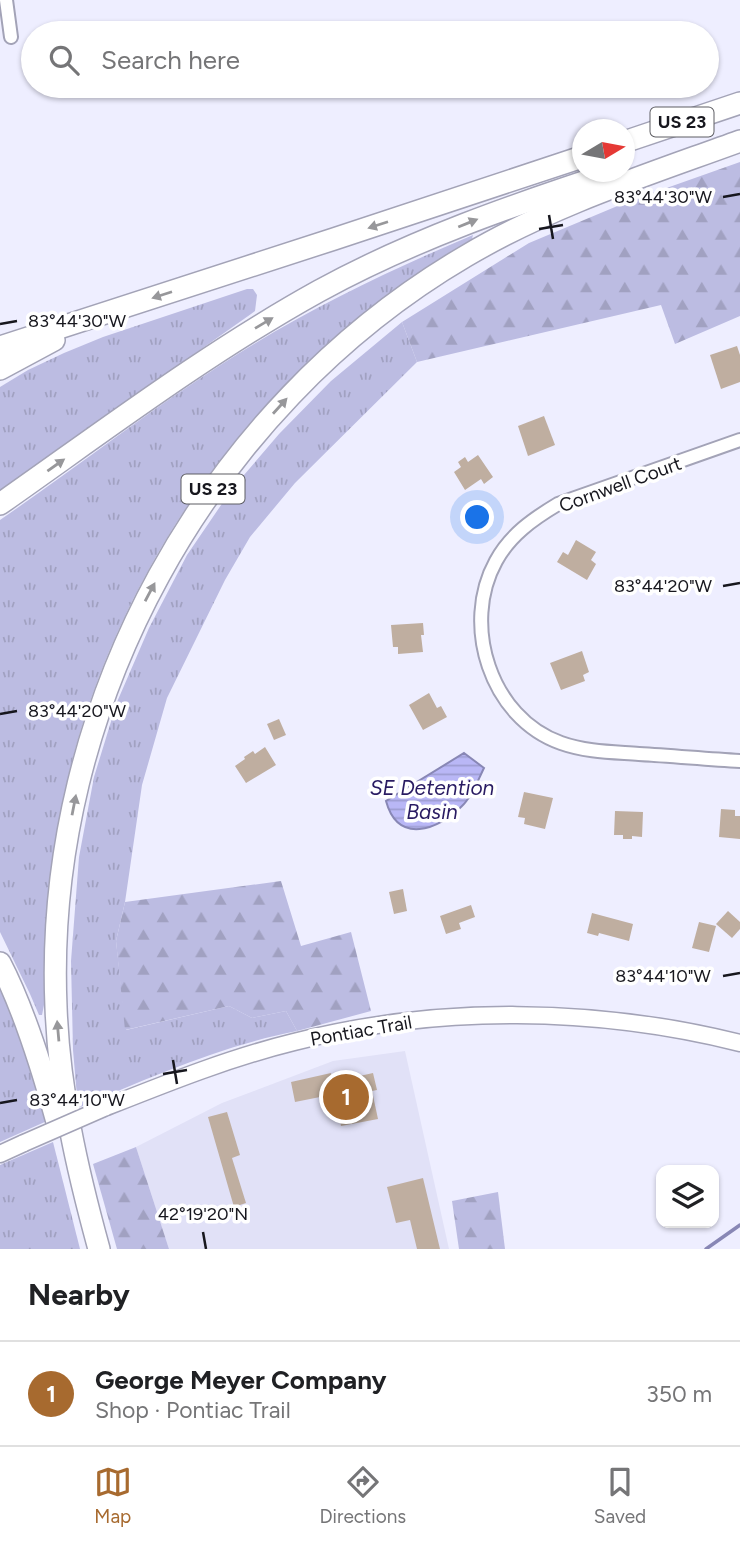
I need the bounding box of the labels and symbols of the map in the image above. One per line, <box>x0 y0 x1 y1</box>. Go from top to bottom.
road number: US 23 <box>650 107 714 136</box>
north arrow <box>572 119 635 182</box>
text: 83°44'30"W <box>614 186 713 208</box>
one-way arrow <box>458 217 479 228</box>
one-way arrow <box>368 220 389 231</box>
one-way arrow <box>151 291 172 301</box>
text: 83°44'30"W <box>28 310 127 332</box>
one-way arrow <box>255 317 274 330</box>
one-way arrow <box>272 398 288 415</box>
street label: Cornwell Court <box>556 452 685 517</box>
one-way arrow <box>47 458 65 472</box>
road number: US 23 <box>182 475 244 504</box>
your location <box>460 500 494 534</box>
text: 83°44'20"W <box>614 575 713 597</box>
one-way arrow <box>143 581 155 601</box>
text: 83°44'20"W <box>28 700 127 722</box>
water label: SE Detention Basin <box>370 775 495 824</box>
one-way arrow <box>68 794 79 816</box>
text: 83°44'10"W <box>615 965 711 987</box>
street label: Pontiac Trail <box>308 1010 414 1051</box>
one-way arrow <box>52 1020 63 1042</box>
pin: 1 <box>323 1071 369 1123</box>
text: 83°44'10"W <box>29 1089 125 1111</box>
text: 42°19'20"N <box>158 1203 248 1225</box>

